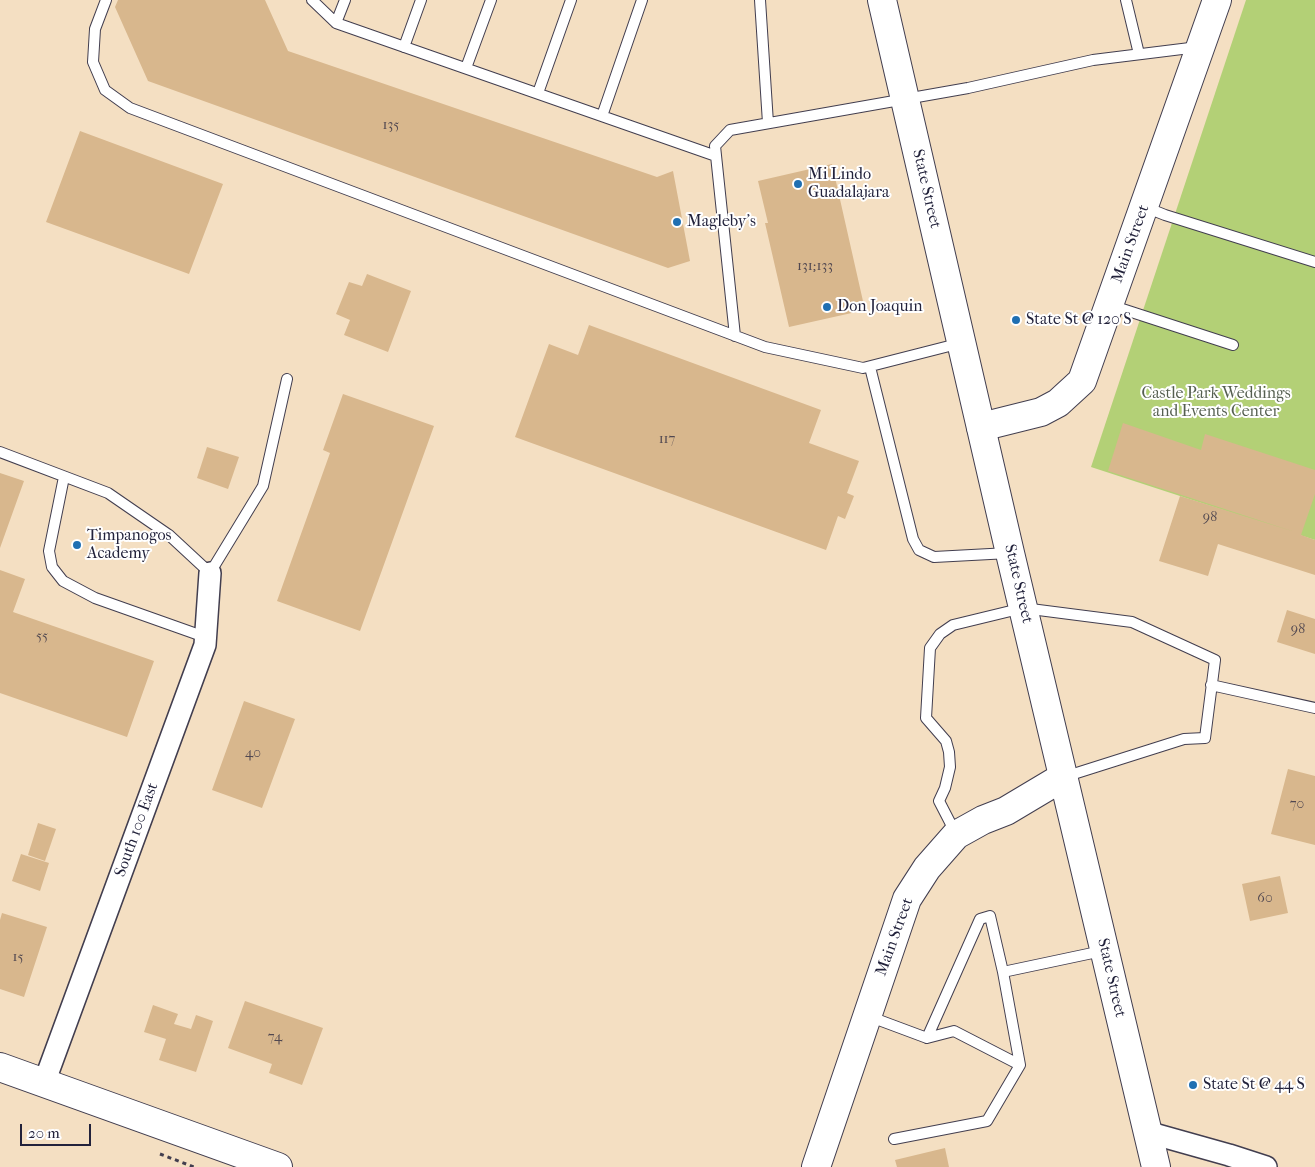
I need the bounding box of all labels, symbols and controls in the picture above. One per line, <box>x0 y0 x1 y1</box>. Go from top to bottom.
house number: 135 <box>383 118 399 134</box>
street label: State Street <box>908 148 944 230</box>
place label: Mi Lindo Guadalajara <box>808 165 889 203</box>
marker: Mi Lindo Guadalajara <box>792 178 804 190</box>
street label: Main Street <box>1108 202 1154 286</box>
place label: Magleby's <box>687 212 756 232</box>
marker: Magleby's <box>671 216 683 228</box>
house number: 131;133 <box>797 259 833 275</box>
place label: Don Joaquin <box>837 297 923 317</box>
marker: Don Joaquin <box>821 301 833 313</box>
place label: State St @ 120 S <box>1026 310 1132 330</box>
marker: State St @ 120 S <box>1010 314 1022 326</box>
park label: Castle Park Weddings and Events Center <box>1141 384 1291 422</box>
house number: 117 <box>659 432 675 448</box>
house number: 98 <box>1203 510 1217 526</box>
place label: Timpanogos Academy <box>87 526 171 564</box>
marker: Timpanogos Academy <box>71 539 83 551</box>
street label: State Street <box>1000 543 1036 625</box>
house number: 98 <box>1291 622 1305 638</box>
house number: 55 <box>36 629 48 645</box>
house number: 40 <box>245 746 261 762</box>
street label: South 100 East <box>111 780 163 880</box>
house number: 70 <box>1290 797 1304 813</box>
house number: 60 <box>1257 891 1273 907</box>
street label: Main Street <box>872 895 918 979</box>
street label: State Street <box>1093 937 1129 1019</box>
house number: 15 <box>13 950 23 966</box>
house number: 74 <box>268 1030 282 1046</box>
place label: State St @ 44 S <box>1203 1075 1305 1095</box>
marker: State St @ 44 S <box>1187 1079 1199 1091</box>
scale bar <box>22 1114 94 1146</box>
text: 20 m <box>28 1124 60 1142</box>

